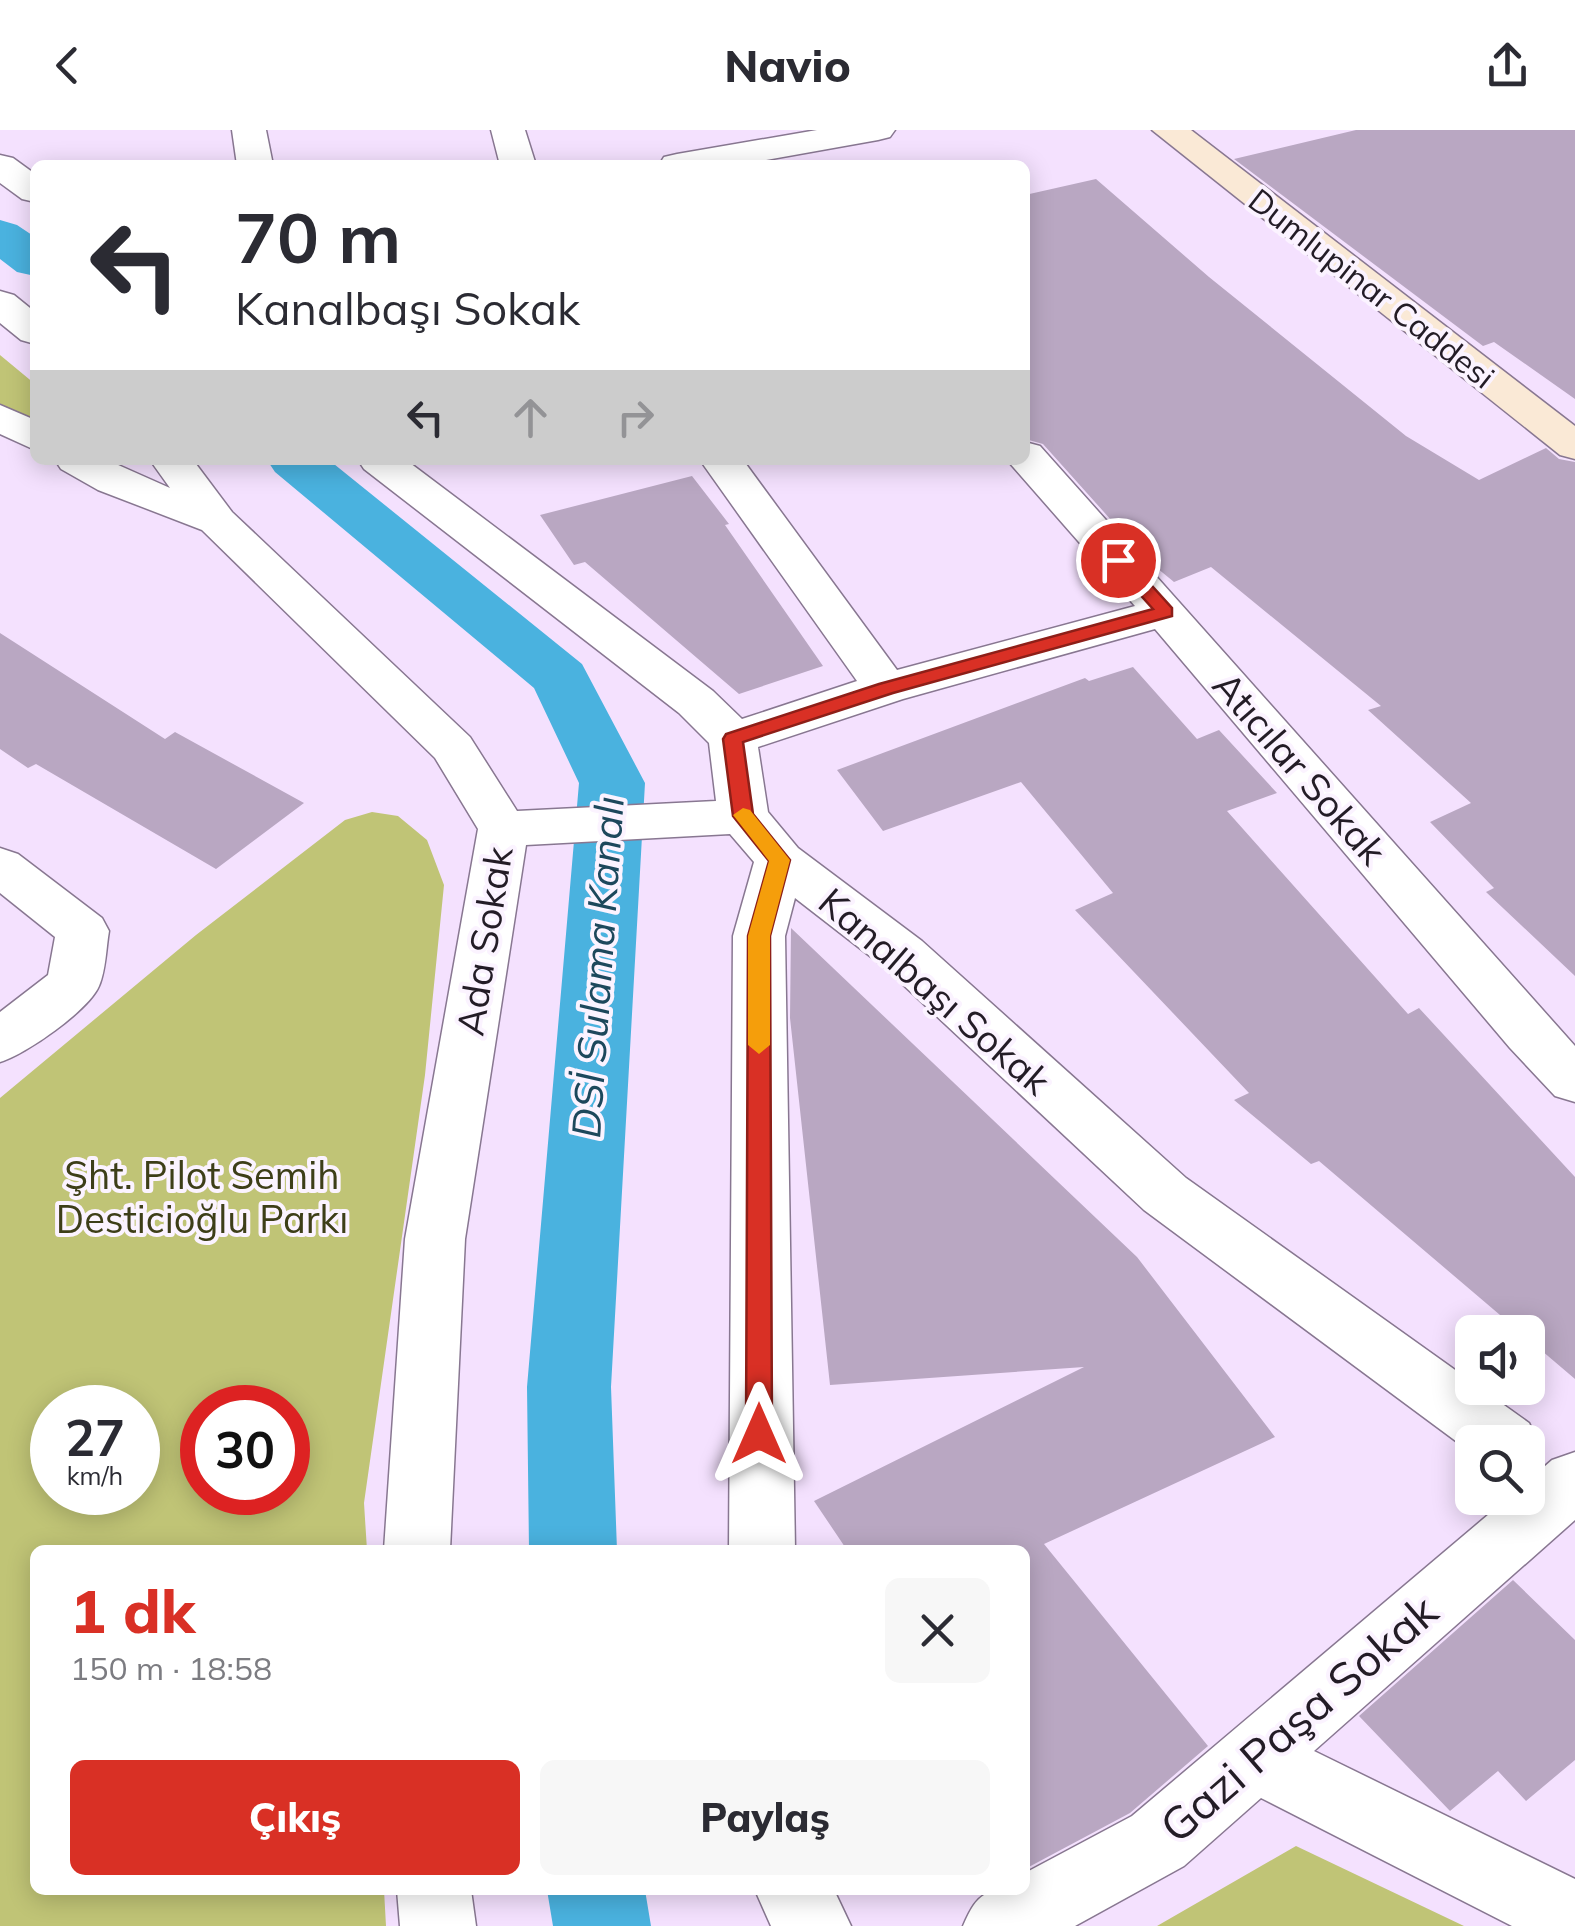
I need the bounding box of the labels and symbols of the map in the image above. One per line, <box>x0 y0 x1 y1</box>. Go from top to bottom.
street label: Dumlupinar Caddesi <box>1241 180 1503 396</box>
pin <box>1076 518 1161 603</box>
street label: Atıcılar Sokak <box>1203 662 1397 875</box>
water label: DSİ Sulama Kanalı <box>560 794 634 1140</box>
street label: Ada Sokak <box>445 843 523 1039</box>
street label: Kanalbaşı Sokak <box>809 877 1061 1105</box>
park label: Şht. Pilot Semih Desticioğlu Parkı <box>56 1151 348 1243</box>
position arrow <box>707 1382 811 1486</box>
speed limit sign: 30 <box>180 1385 310 1515</box>
street label: Gazi Paşa Sokak <box>1148 1582 1449 1854</box>

